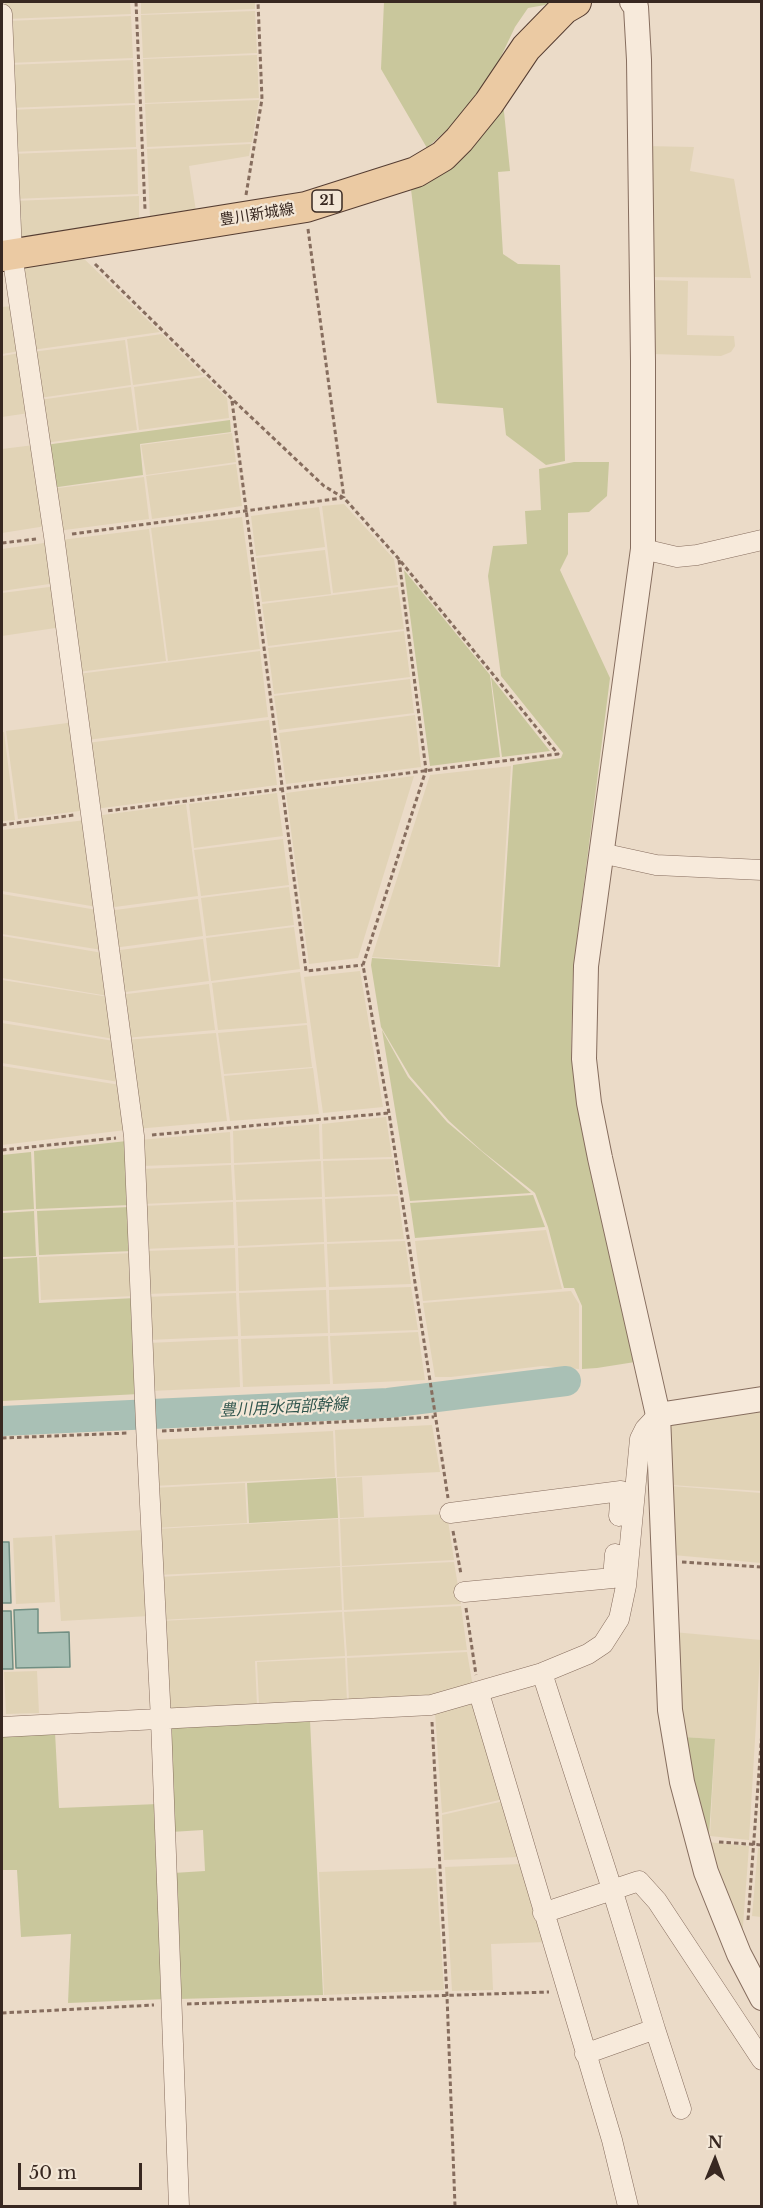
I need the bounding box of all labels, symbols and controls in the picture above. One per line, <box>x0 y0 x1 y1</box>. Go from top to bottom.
road number: 21 <box>312 190 342 212</box>
street label: 豊川新城線 <box>219 200 295 230</box>
water label: 豊川用水西部幹線 <box>220 1395 348 1421</box>
north arrow <box>685 2130 745 2190</box>
text: N <box>708 2132 723 2152</box>
scale bar <box>21 2151 146 2189</box>
text: 50 m <box>29 2162 77 2184</box>

